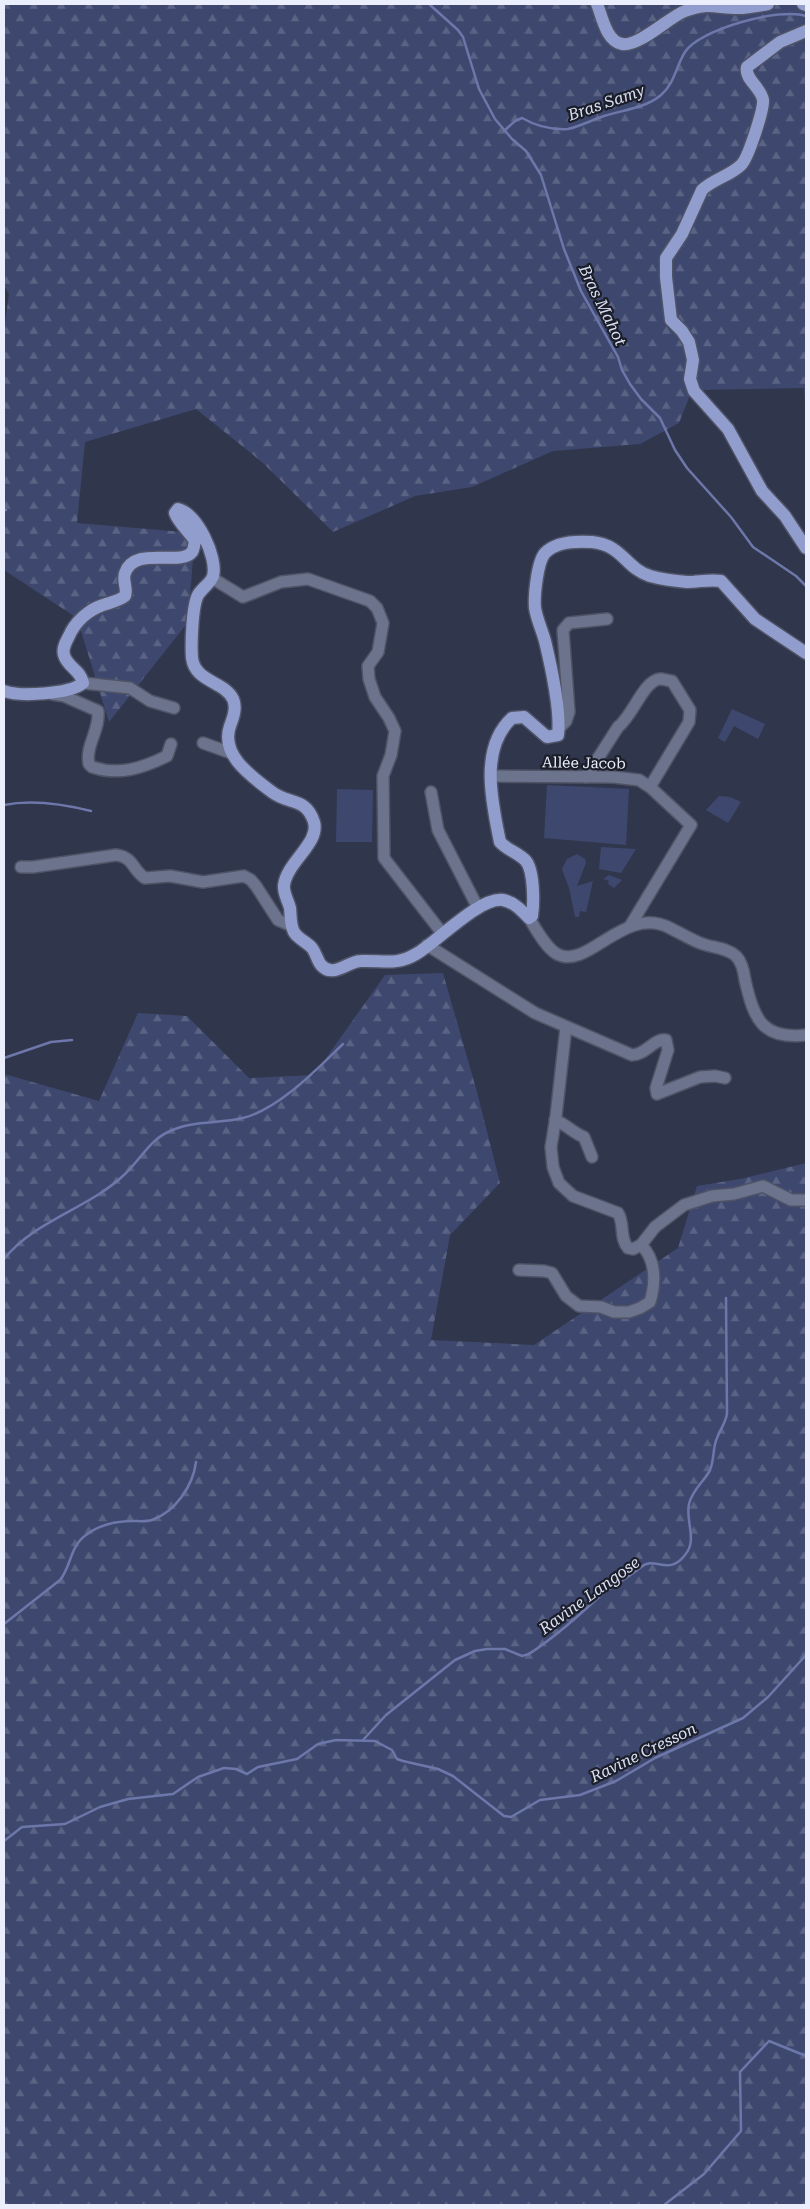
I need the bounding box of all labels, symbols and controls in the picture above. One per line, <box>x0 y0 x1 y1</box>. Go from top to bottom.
water label: Bras Samy <box>564 80 648 125</box>
water label: Bras Mahot <box>574 261 630 349</box>
street label: Allée Jacob <box>542 753 626 773</box>
water label: Ravine Langose <box>535 1553 643 1639</box>
water label: Ravine Cresson <box>586 1719 699 1787</box>

